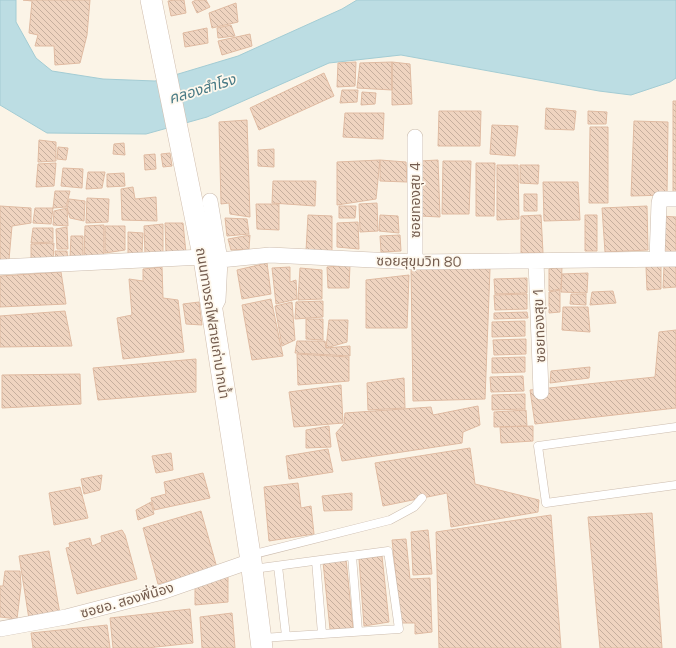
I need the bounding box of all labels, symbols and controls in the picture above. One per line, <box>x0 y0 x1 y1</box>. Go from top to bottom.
water label: คลองสำโรง <box>166 69 238 108</box>
street label: ซอยทองสุข 4 <box>406 162 424 238</box>
street label: ถนนทางรถไฟสายเก่าปากน้ำ <box>192 246 235 400</box>
street label: ซอยสุขุมวิท 80 <box>376 251 462 271</box>
street label: ซอยทองสุข 1 <box>529 289 549 363</box>
street label: ซอยอ. สองพี่น้อง <box>78 577 176 622</box>

